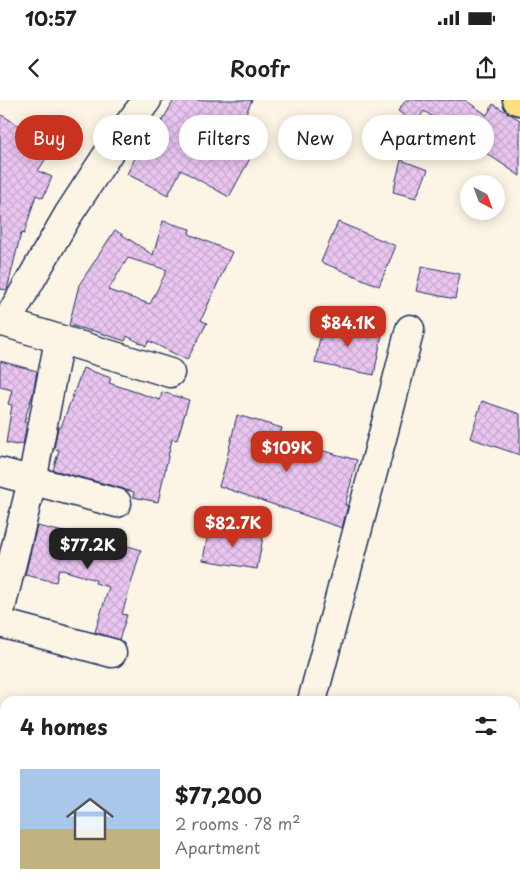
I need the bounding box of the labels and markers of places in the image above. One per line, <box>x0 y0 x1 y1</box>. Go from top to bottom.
pin: $84.1K <box>307 306 389 348</box>
pin: $109K <box>252 430 322 473</box>
pin: $82.7K <box>192 506 274 548</box>
pin: $77.2K <box>47 528 129 570</box>

